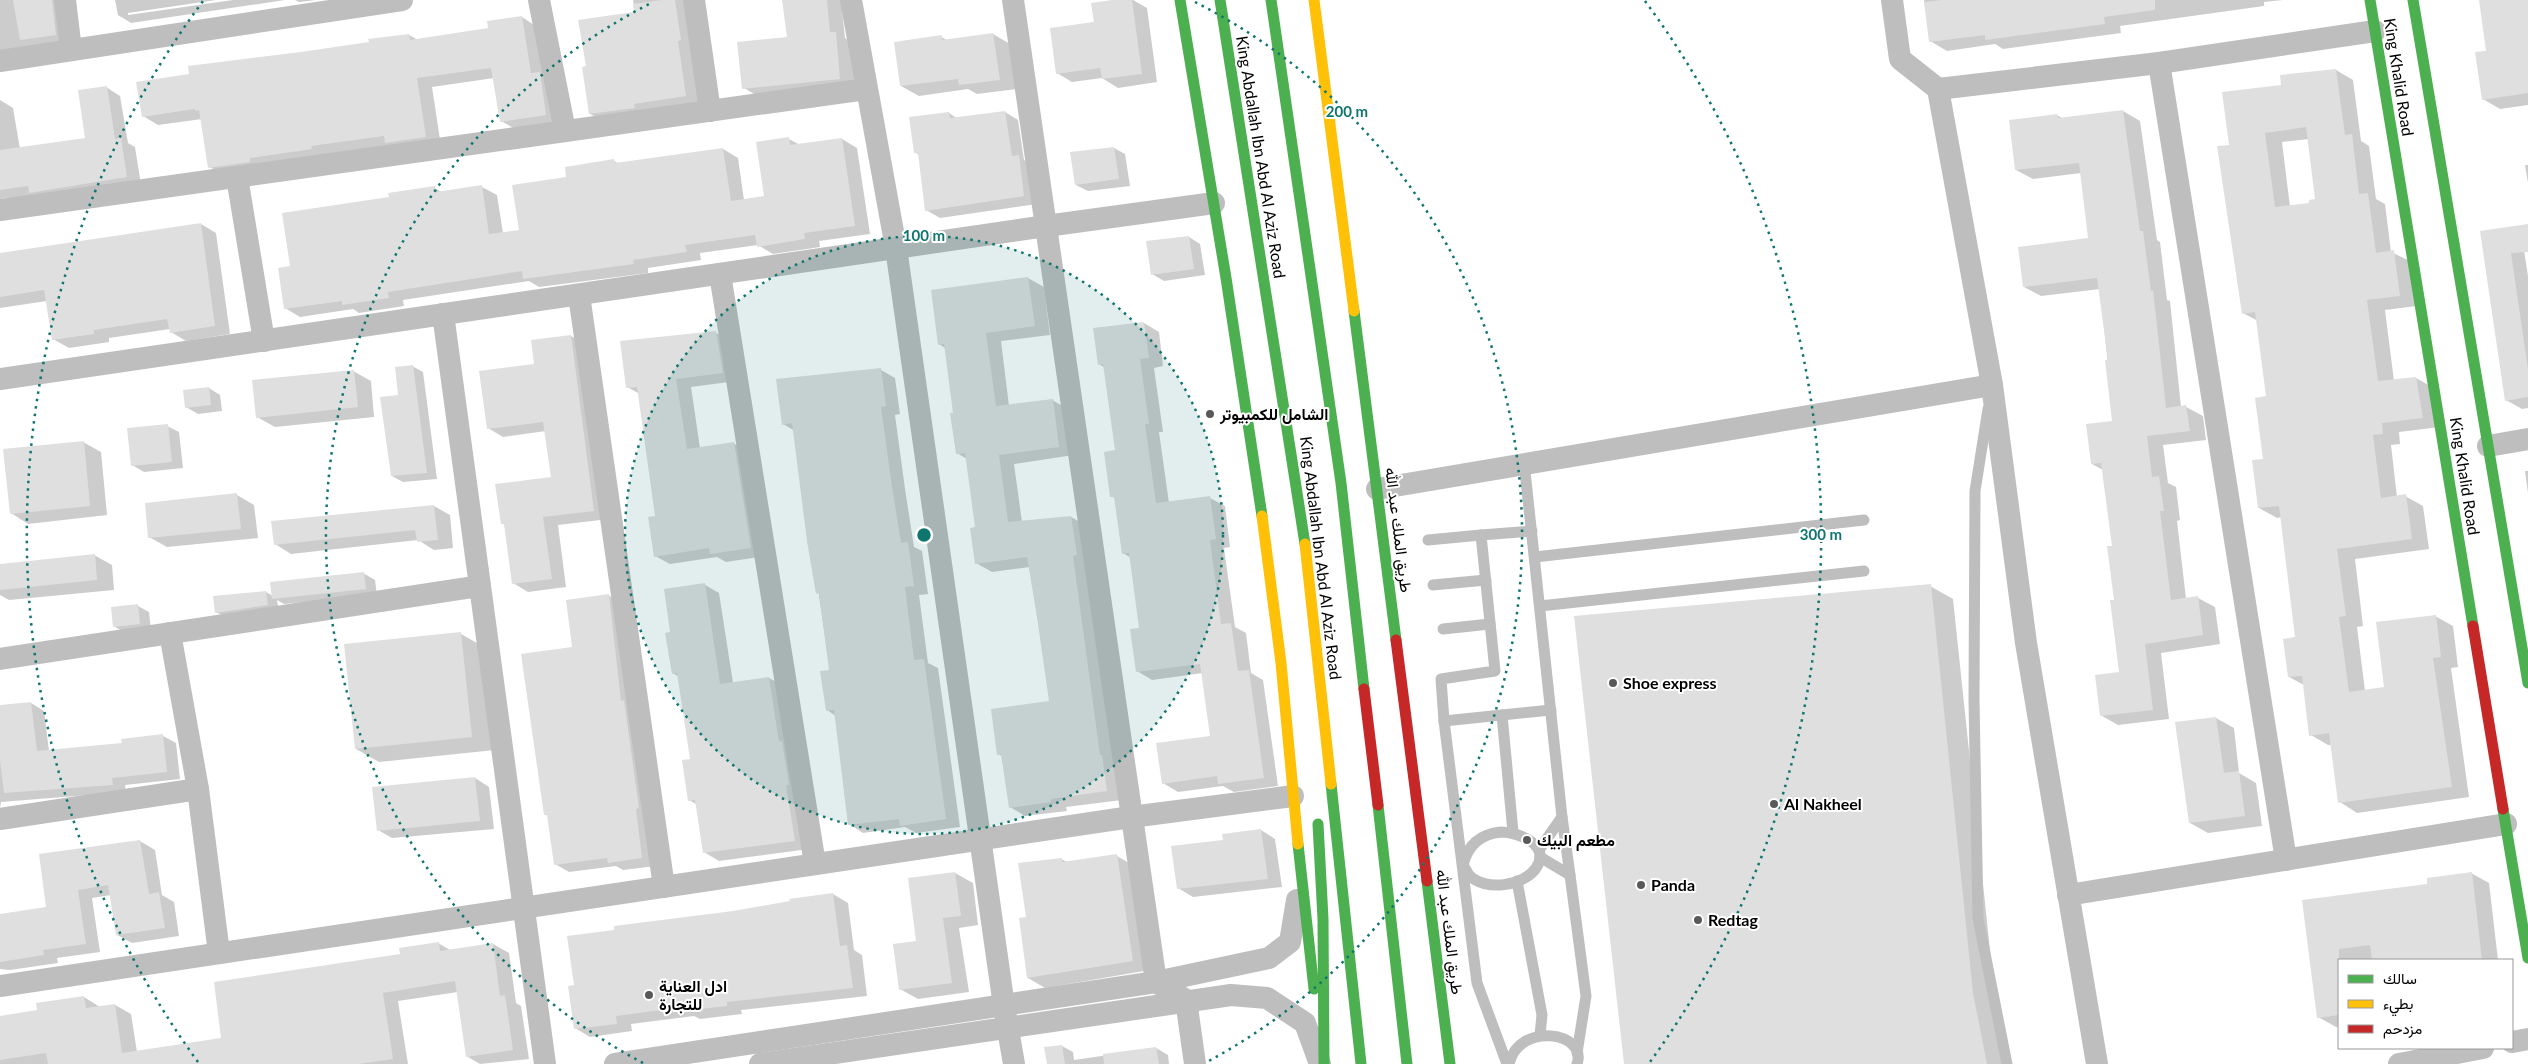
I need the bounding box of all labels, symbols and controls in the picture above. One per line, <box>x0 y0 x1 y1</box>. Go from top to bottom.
street label: King Khalid Road <box>2381 16 2418 137</box>
street label: King Abdallah Ibn Abd Al Aziz Road <box>1233 34 1290 280</box>
text: 200 m <box>1326 102 1368 120</box>
text: 100 m <box>903 226 945 244</box>
place label: الشامل للكمبيوتر <box>1219 404 1328 425</box>
marker: الشامل للكمبيوتر <box>1204 408 1216 420</box>
street label: King Khalid Road <box>2447 415 2484 536</box>
street label: King Abdallah Ibn Abd Al Aziz Road <box>1297 435 1346 681</box>
street label: طريق الملك عبد الله <box>1380 466 1417 594</box>
text: 300 m <box>1800 525 1842 543</box>
centre of rings <box>915 526 933 544</box>
place label: Shoe express <box>1623 673 1717 692</box>
marker: Shoe express <box>1607 677 1619 689</box>
place label: Al Nakheel <box>1783 794 1862 813</box>
marker: Al Nakheel <box>1768 798 1780 810</box>
place label: مطعم البيك <box>1537 830 1615 851</box>
marker: مطعم البيك <box>1521 834 1533 846</box>
street label: طريق الملك عبد الله <box>1431 868 1468 996</box>
place label: Panda <box>1651 875 1695 894</box>
marker: Panda <box>1635 879 1647 891</box>
place label: Redtag <box>1708 910 1758 929</box>
marker: Redtag <box>1692 914 1704 926</box>
legend <box>2338 959 2513 1049</box>
text: سالك <box>2383 969 2417 987</box>
place label: ادل العناية للتجارة <box>659 976 727 1015</box>
marker: ادل العناية للتجارة <box>643 989 655 1001</box>
text: بطيء <box>2383 994 2413 1017</box>
text: مزدحم <box>2383 1019 2422 1039</box>

